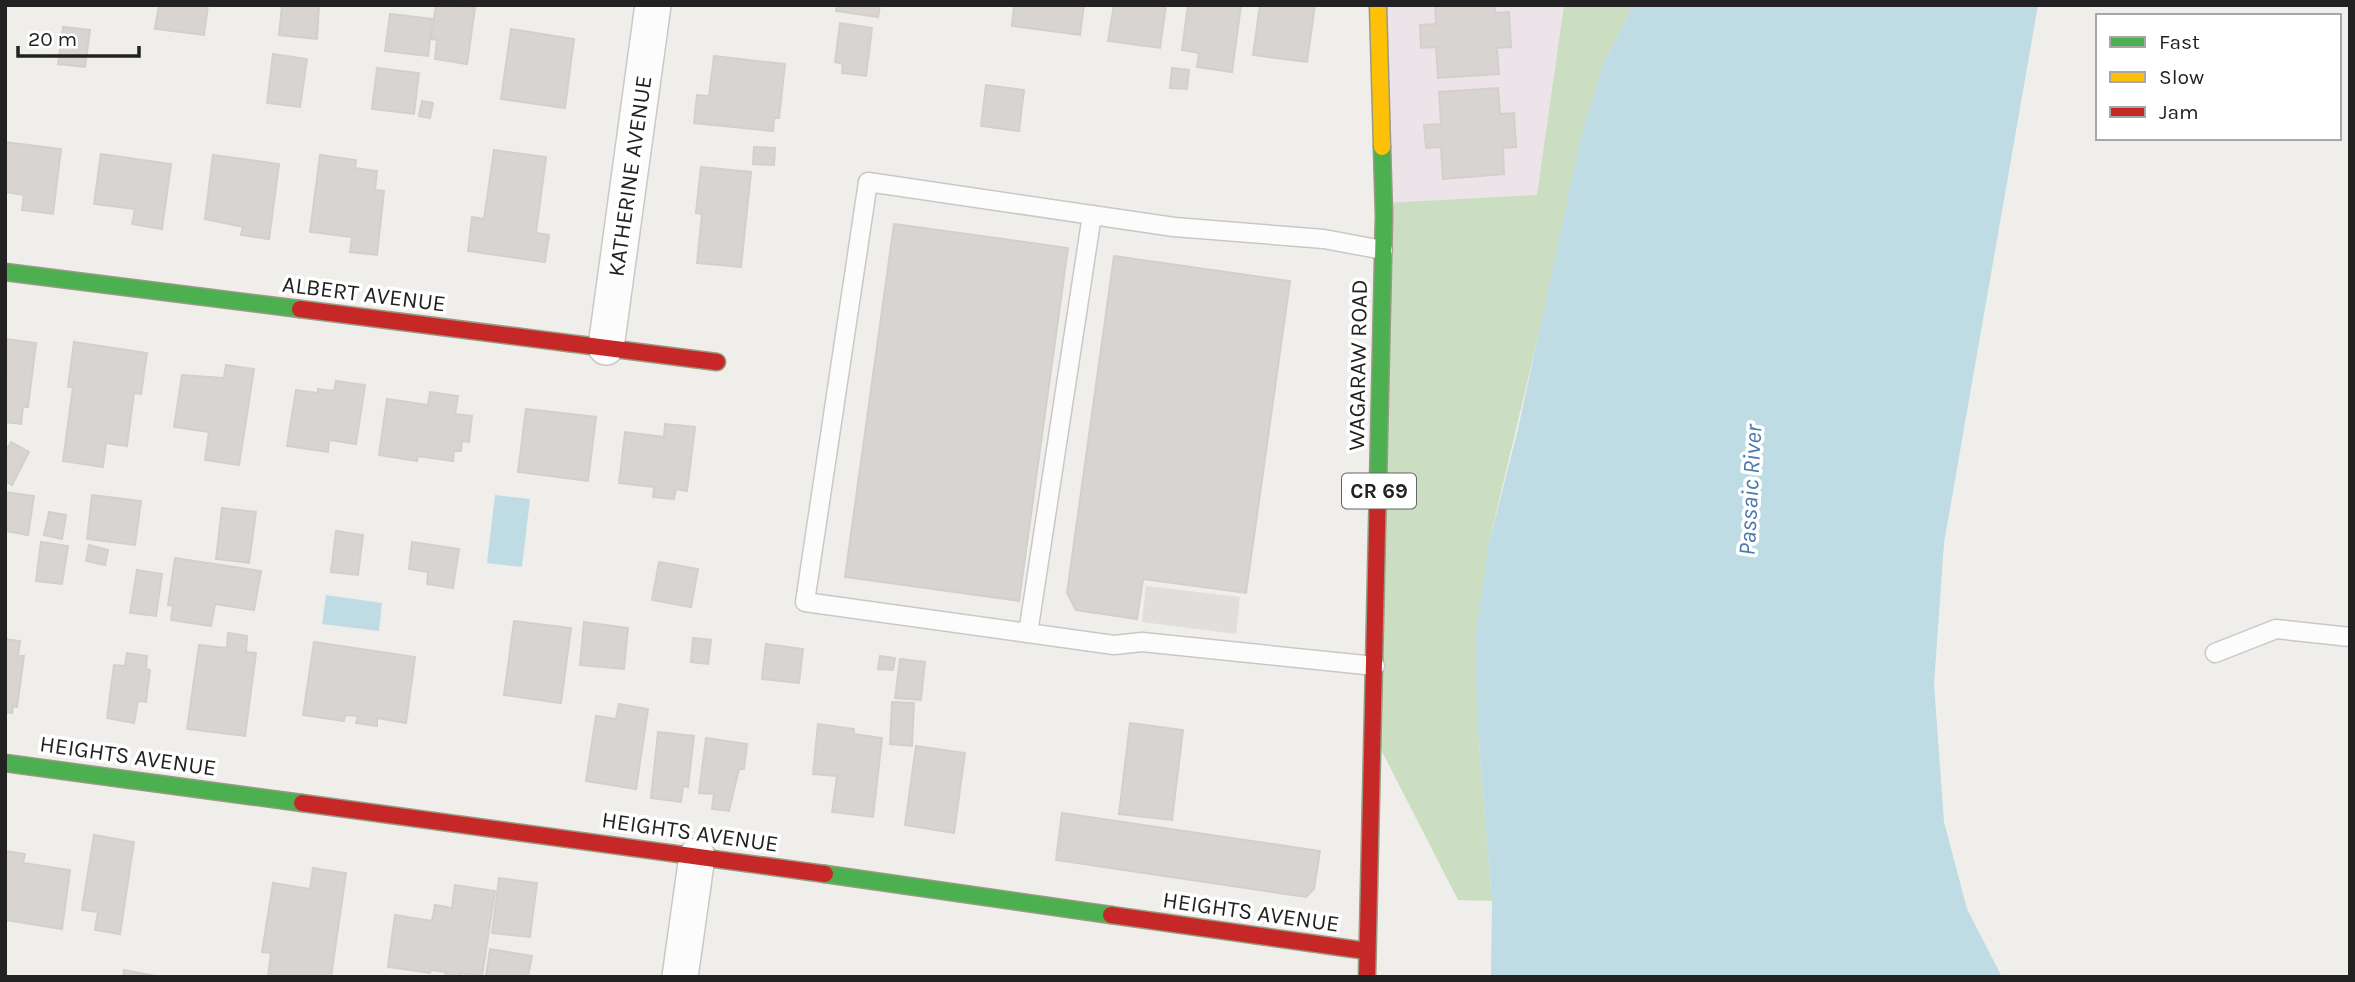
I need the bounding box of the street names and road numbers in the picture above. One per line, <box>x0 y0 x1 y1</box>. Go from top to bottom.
street label: KATHERINE AVENUE <box>603 74 657 278</box>
street label: ALBERT AVENUE <box>281 271 447 317</box>
street label: WAGARAW ROAD <box>1343 279 1373 451</box>
road number: CR 69 <box>1342 474 1416 508</box>
street label: HEIGHTS AVENUE <box>38 730 218 782</box>
street label: HEIGHTS AVENUE <box>600 806 780 858</box>
street label: HEIGHTS AVENUE <box>1161 886 1341 938</box>

